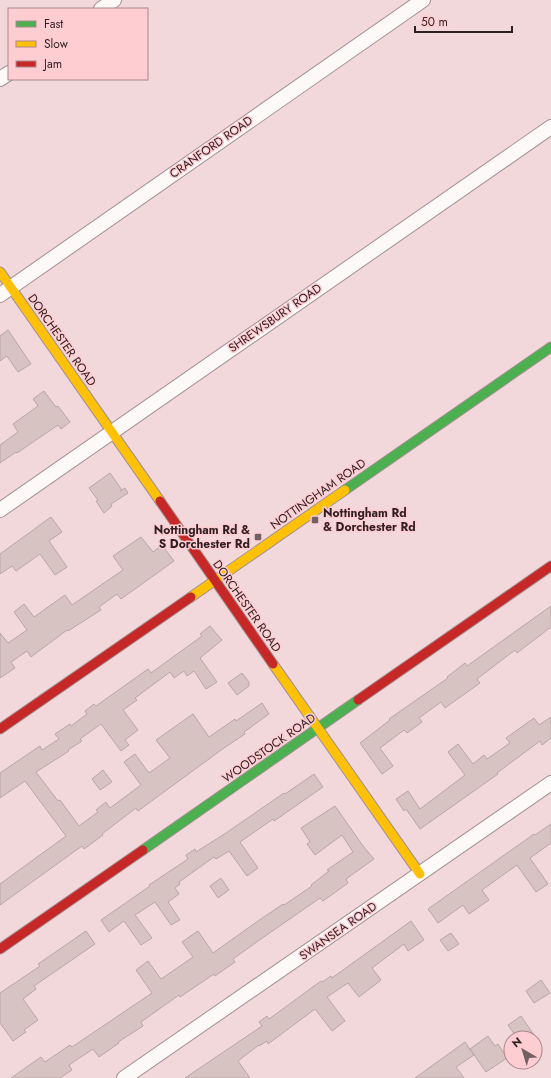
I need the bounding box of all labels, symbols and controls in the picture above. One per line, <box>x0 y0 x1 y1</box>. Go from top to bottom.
legend <box>8 8 148 80</box>
scale bar <box>415 8 512 34</box>
text: 50 m <box>421 13 448 31</box>
text: Fast <box>44 15 63 33</box>
text: Slow <box>44 35 69 53</box>
text: Jam <box>42 55 62 73</box>
street label: CRANFORD ROAD <box>166 112 256 182</box>
street label: SHREWSBURY ROAD <box>225 279 325 357</box>
street label: DORCHESTER ROAD <box>23 290 101 390</box>
street label: NOTTINGHAM ROAD <box>266 454 370 534</box>
place label: Nottingham Rd & Dorchester Rd <box>323 504 416 536</box>
marker: Nottingham Rd & Dorchester Rd <box>310 515 320 525</box>
place label: Nottingham Rd & S Dorchester Rd <box>154 521 250 553</box>
marker: Nottingham Rd & S Dorchester Rd <box>253 532 263 542</box>
street label: DORCHESTER ROAD <box>208 556 286 656</box>
street label: WOODSTOCK ROAD <box>219 709 319 787</box>
street label: SWANSEA ROAD <box>296 898 380 964</box>
north arrow <box>503 1030 543 1070</box>
text: N <box>508 1033 525 1051</box>

